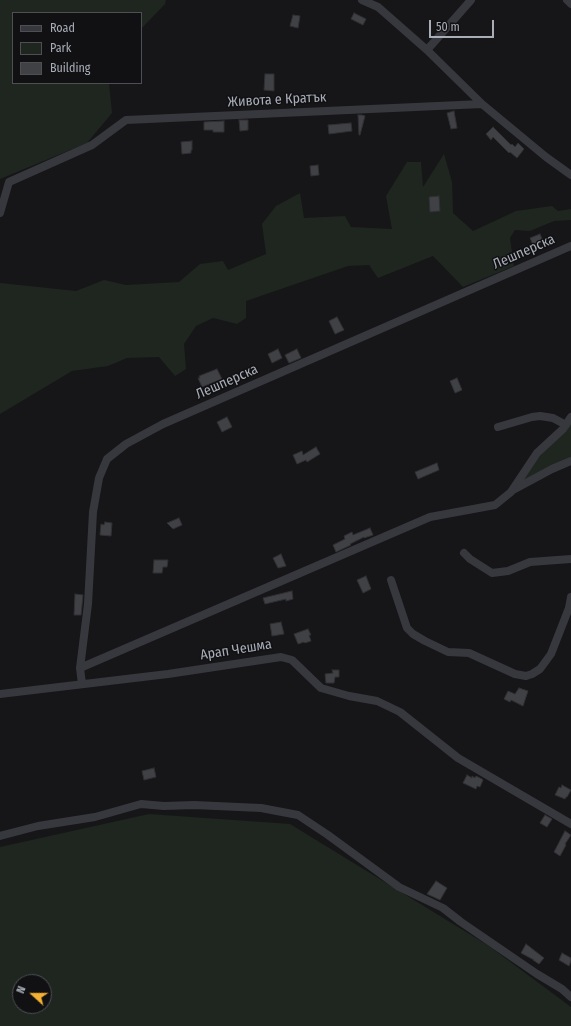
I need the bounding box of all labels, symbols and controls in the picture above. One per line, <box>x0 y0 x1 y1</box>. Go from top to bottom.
legend <box>12 12 142 84</box>
scale bar <box>431 12 496 38</box>
text: 50 m <box>436 20 460 34</box>
text: Road <box>50 21 75 35</box>
text: Park <box>50 41 71 55</box>
text: Building <box>50 61 90 75</box>
street label: Живота е Кратък <box>227 89 327 111</box>
street label: Лешперска <box>490 231 558 273</box>
street label: Лешперска <box>193 361 261 403</box>
street label: Арап Чешма <box>199 636 273 664</box>
north arrow <box>12 974 52 1014</box>
text: N <box>14 984 29 995</box>

